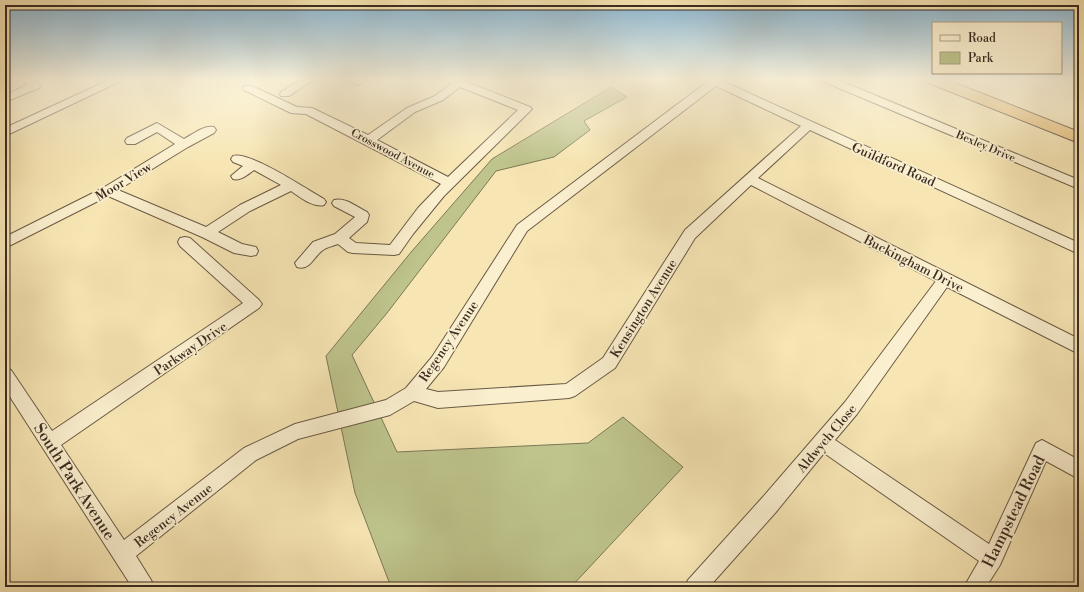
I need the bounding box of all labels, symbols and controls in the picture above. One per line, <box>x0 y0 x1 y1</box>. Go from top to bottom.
legend <box>932 22 1062 74</box>
text: Road <box>968 31 996 46</box>
text: Park <box>968 51 994 66</box>
street label: Crosswood Avenue <box>348 126 437 182</box>
street label: Bexley Drive <box>953 128 1018 166</box>
street label: Guildford Road <box>849 139 939 191</box>
street label: Moor View <box>93 158 155 205</box>
street label: Buckingham Drive <box>860 231 967 296</box>
street label: Kensington Avenue <box>607 256 681 361</box>
street label: Regency Avenue <box>416 297 482 385</box>
street label: Parkway Drive <box>151 318 230 379</box>
street label: Aldwych Close <box>793 401 860 477</box>
street label: South Park Avenue <box>29 419 119 544</box>
street label: Hampstead Road <box>978 452 1050 571</box>
street label: Regency Avenue <box>131 480 216 551</box>

